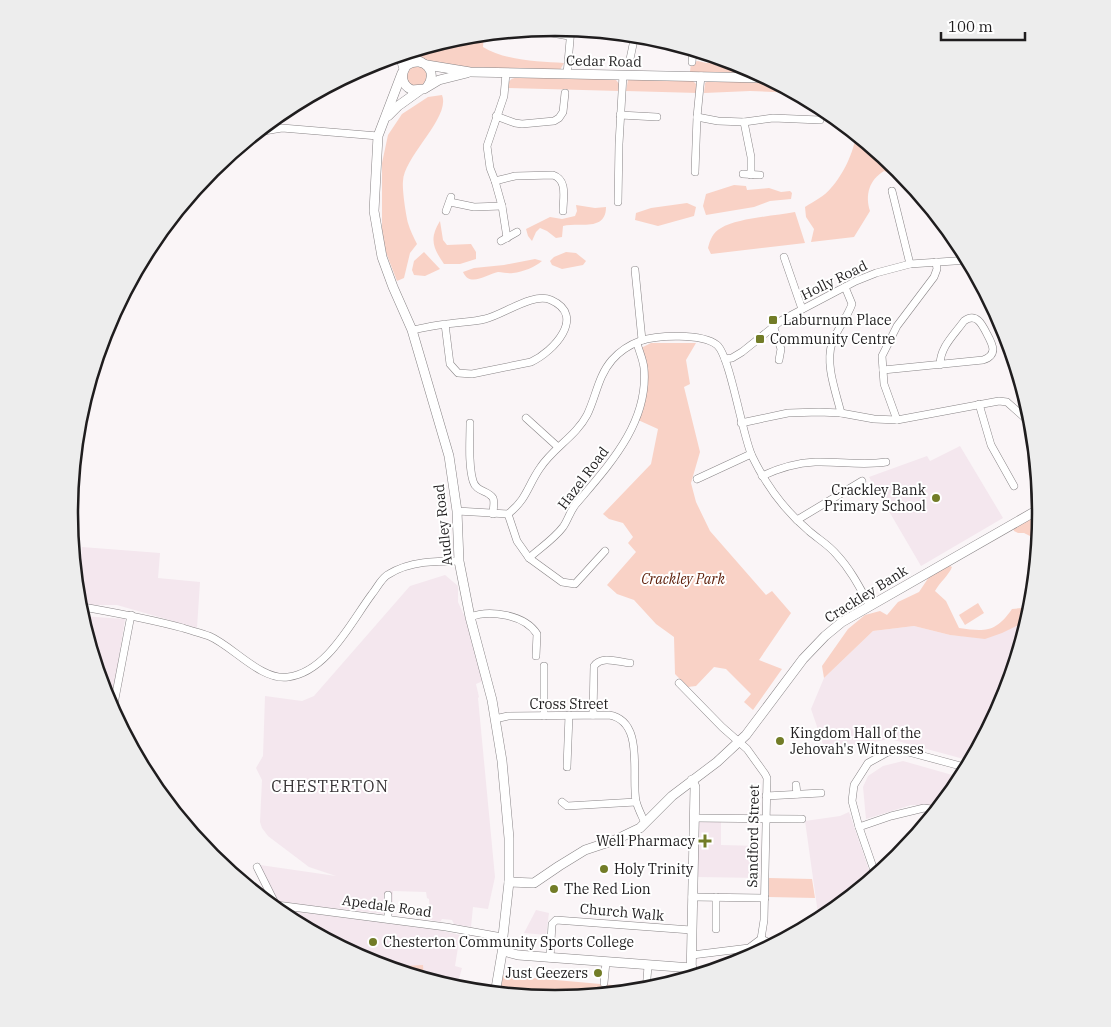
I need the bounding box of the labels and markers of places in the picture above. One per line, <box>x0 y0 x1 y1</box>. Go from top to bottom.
place label: Laburnum Place <box>783 311 891 329</box>
marker: Laburnum Place <box>767 314 779 326</box>
place label: Community Centre <box>770 330 895 348</box>
marker: Community Centre <box>754 333 766 345</box>
place label: Crackley Bank Primary School <box>824 481 927 515</box>
marker: Crackley Bank Primary School <box>930 492 942 504</box>
place label: Kingdom Hall of the Jehovah's Witnesses <box>790 724 924 758</box>
marker: Kingdom Hall of the Jehovah's Witnesses <box>774 735 786 747</box>
place label: Well Pharmacy <box>596 832 696 850</box>
marker: Well Pharmacy <box>699 835 711 847</box>
place label: Holy Trinity <box>614 860 694 878</box>
marker: Holy Trinity <box>598 863 610 875</box>
place label: The Red Lion <box>564 880 651 898</box>
marker: The Red Lion <box>548 883 560 895</box>
place label: Chesterton Community Sports College <box>383 933 634 951</box>
marker: Chesterton Community Sports College <box>367 936 379 948</box>
place label: Just Geezers <box>506 964 588 982</box>
marker: Just Geezers <box>592 967 604 979</box>

